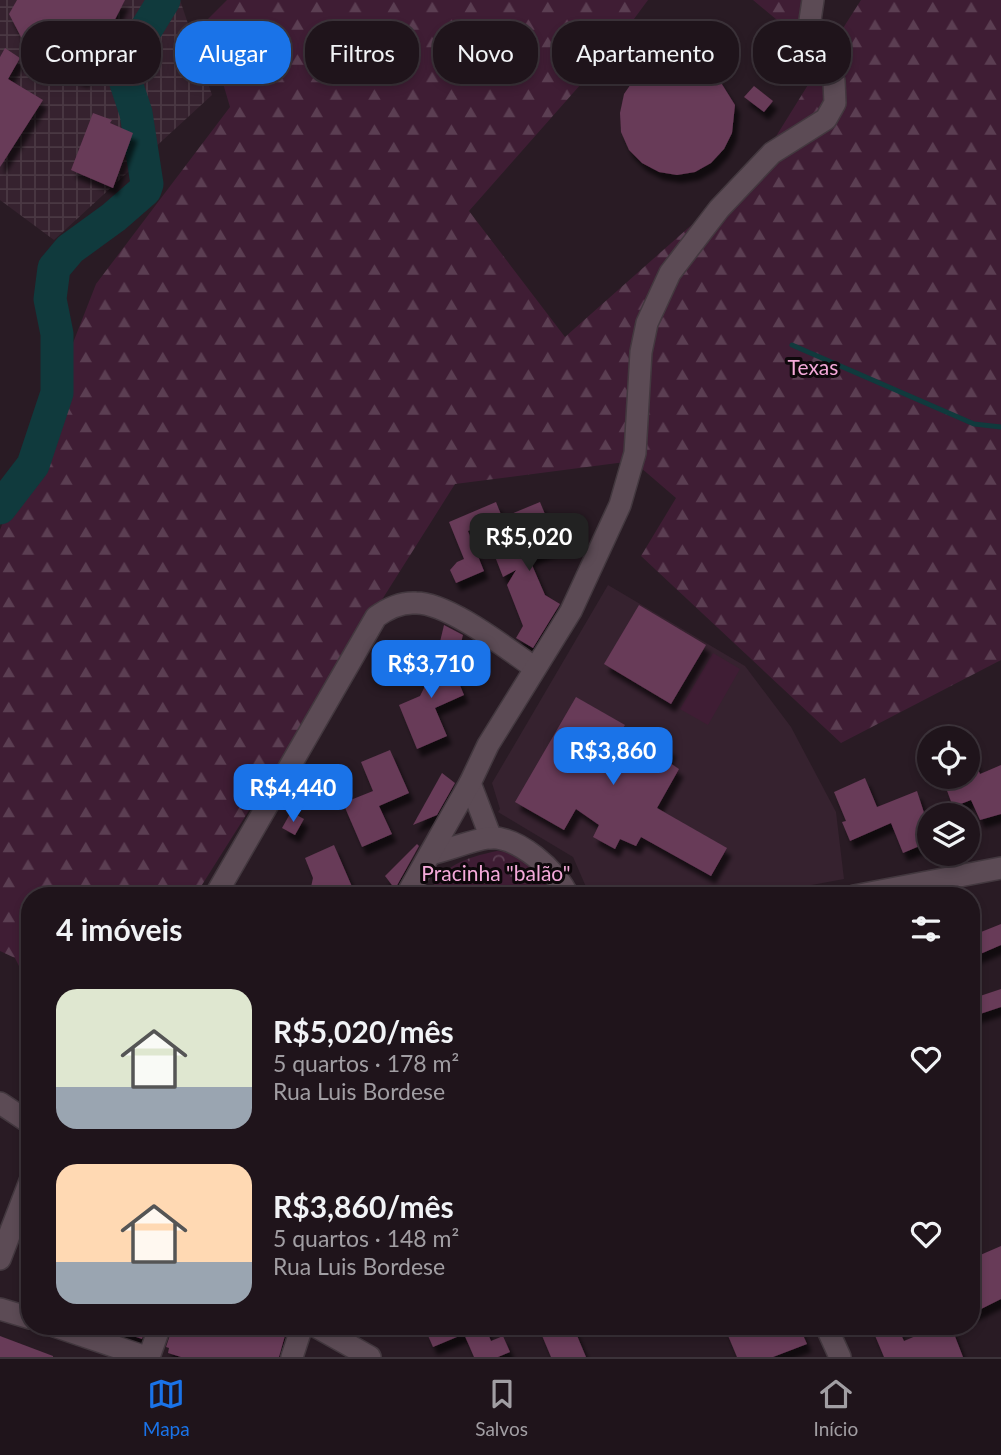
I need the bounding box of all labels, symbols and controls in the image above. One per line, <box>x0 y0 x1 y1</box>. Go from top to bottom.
chip: Comprar <box>21 21 161 84</box>
chip: Alugar <box>175 21 291 84</box>
chip: Filtros <box>305 21 419 84</box>
chip: Novo <box>433 21 538 84</box>
chip: Apartamento <box>552 21 739 84</box>
chip: Casa <box>753 21 851 84</box>
park label: Texas <box>788 354 838 379</box>
pin: R$5,020 <box>464 514 594 573</box>
text: R$5,020 <box>486 522 572 550</box>
pin: R$3,710 <box>366 640 496 700</box>
text: R$3,710 <box>388 649 474 677</box>
map controls <box>917 726 980 866</box>
button: locate <box>917 726 980 789</box>
pin: R$3,860 <box>548 728 678 787</box>
text: R$3,860 <box>570 736 656 764</box>
pin: R$4,440 <box>228 764 358 824</box>
text: R$4,440 <box>250 773 336 801</box>
button: layers <box>917 803 980 866</box>
park label: Pracinha "balão" <box>421 860 571 885</box>
icon: filters <box>907 910 945 948</box>
text: 4 imóveis <box>56 911 182 947</box>
text: R$5,020/mês <box>273 1013 454 1049</box>
icon: home <box>112 1017 196 1101</box>
icon: heart <box>907 1040 945 1078</box>
text: 5 quartos · 178 m² <box>273 1049 459 1077</box>
text: Rua Luis Bordese <box>273 1077 445 1105</box>
text: R$3,860/mês <box>273 1188 454 1224</box>
icon: home <box>112 1192 196 1276</box>
icon: heart <box>907 1215 945 1253</box>
text: 5 quartos · 148 m² <box>273 1224 459 1252</box>
text: Rua Luis Bordese <box>273 1252 445 1280</box>
tab: Mapa <box>143 1375 190 1440</box>
tab: Salvos <box>475 1375 528 1440</box>
tab: Início <box>813 1375 858 1440</box>

